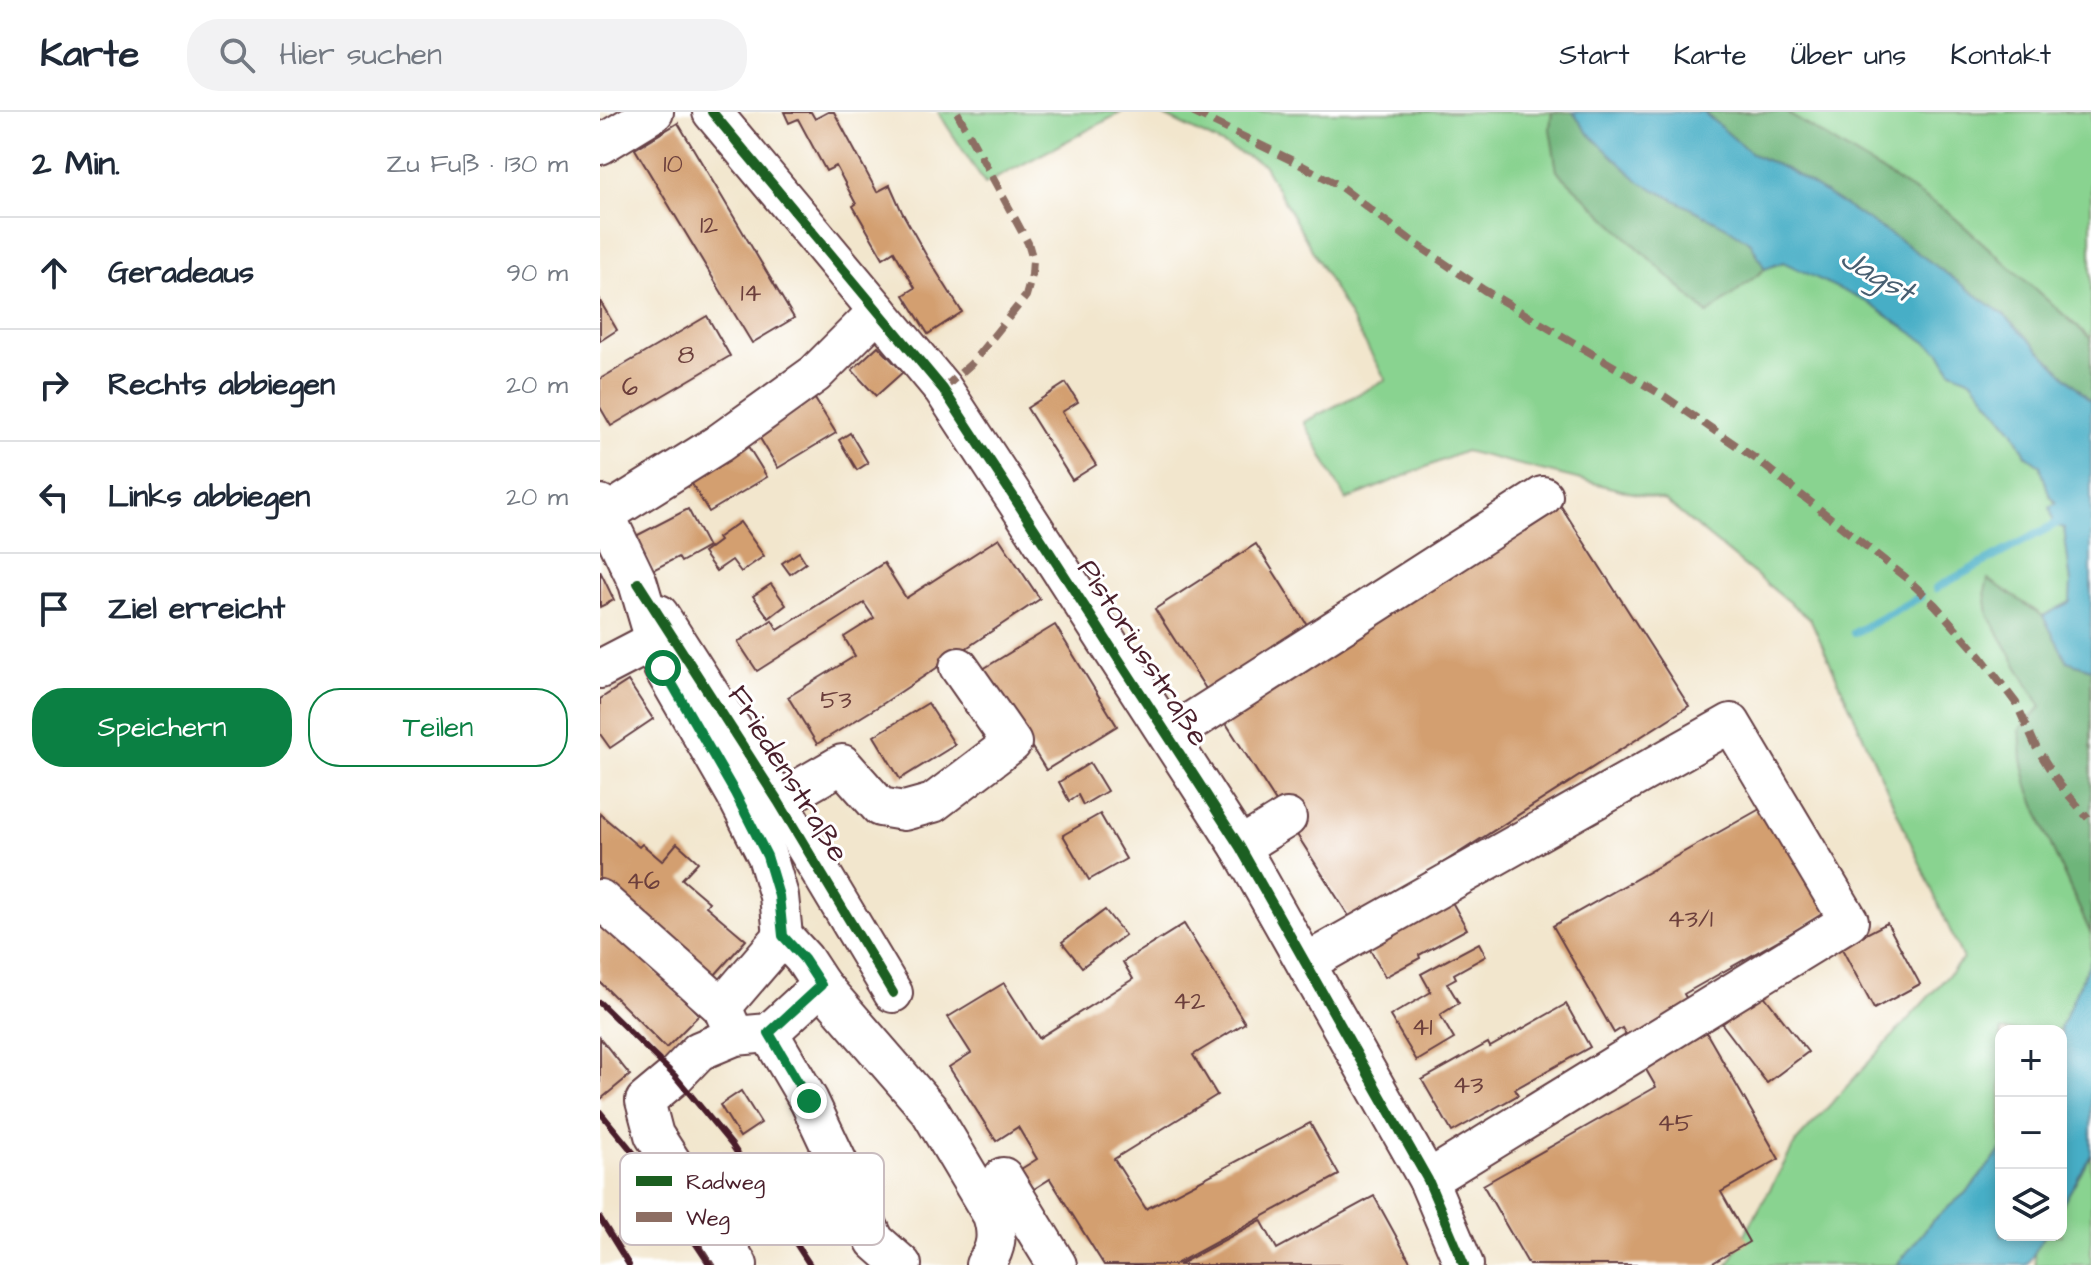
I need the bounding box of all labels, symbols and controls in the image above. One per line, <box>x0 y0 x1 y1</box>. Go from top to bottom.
search box <box>187 19 747 91</box>
text: Karte <box>40 29 139 81</box>
icon: search <box>215 33 259 77</box>
text: Hier suchen <box>279 34 442 76</box>
text: Start <box>1559 36 1630 75</box>
text: Karte <box>1674 36 1747 75</box>
text: Über uns <box>1791 36 1906 75</box>
text: Kontakt <box>1950 36 2051 75</box>
text: 2 Min. <box>32 140 120 188</box>
text: Zu Fuß · 130 m <box>386 146 568 182</box>
house number: 10 <box>663 146 683 182</box>
house number: 12 <box>700 207 718 243</box>
water label: Jagst <box>1831 236 1925 317</box>
icon: ahead <box>32 251 76 295</box>
text: Geradeaus <box>108 252 254 294</box>
text: 90 m <box>506 255 568 291</box>
house number: 14 <box>740 275 762 311</box>
house number: 8 <box>678 337 695 373</box>
icon: right <box>32 363 76 407</box>
text: Rechts abbiegen <box>108 364 335 406</box>
text: 20 m <box>506 367 568 403</box>
house number: 6 <box>622 369 638 405</box>
icon: left <box>32 475 76 519</box>
text: Links abbiegen <box>108 476 310 518</box>
text: 20 m <box>506 479 568 515</box>
street label: Pistoriusstraße <box>1067 551 1219 755</box>
icon: arrive <box>32 587 76 631</box>
text: Ziel erreicht <box>108 588 285 630</box>
route start <box>645 650 681 686</box>
street label: Friedenstraße <box>717 678 859 870</box>
house number: 53 <box>820 682 852 718</box>
button: Speichern <box>32 688 292 767</box>
button: Teilen <box>308 688 568 767</box>
house number: 46 <box>626 863 660 899</box>
house number: 43/1 <box>1667 901 1713 937</box>
house number: 42 <box>1173 983 1205 1019</box>
house number: 41 <box>1411 1009 1433 1045</box>
map controls <box>1995 1025 2067 1241</box>
button: + <box>1995 1025 2067 1097</box>
house number: 43 <box>1453 1067 1483 1103</box>
route end <box>791 1083 827 1119</box>
button: − <box>1995 1097 2067 1169</box>
house number: 45 <box>1657 1105 1693 1141</box>
legend <box>620 1153 884 1245</box>
text: Radweg <box>686 1167 765 1199</box>
button: layers <box>1995 1169 2067 1241</box>
text: Weg <box>686 1203 730 1235</box>

